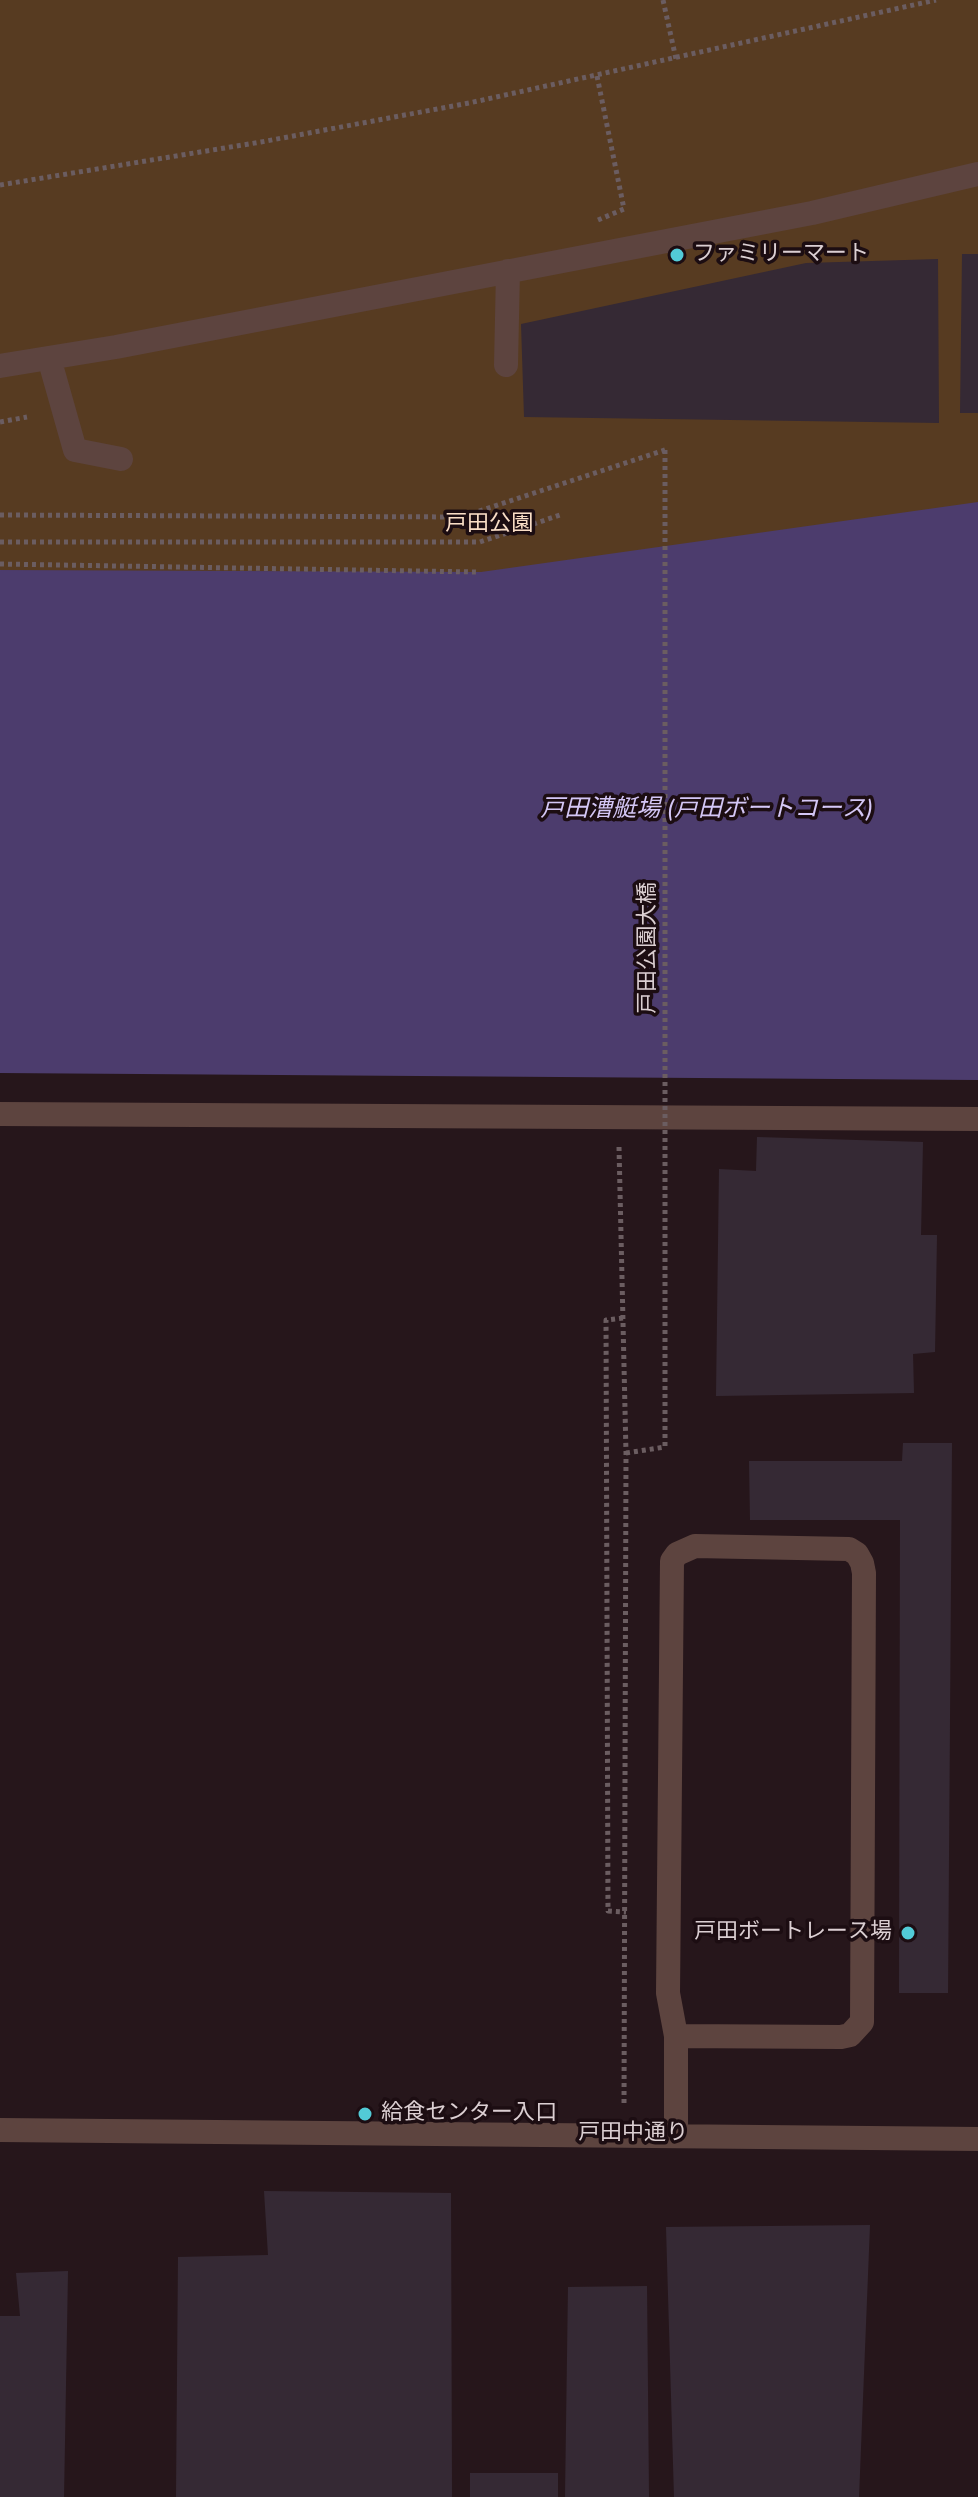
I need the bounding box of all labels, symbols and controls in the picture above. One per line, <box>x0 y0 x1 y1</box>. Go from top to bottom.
place label: ファミリーマート <box>693 242 869 268</box>
marker: ファミリーマート <box>668 246 686 264</box>
park label: 戸田公園 <box>445 512 533 538</box>
water label: 戸田漕艇場 (戸田ボートコース) <box>540 796 874 824</box>
street label: 戸田公園大橋 <box>636 882 662 1014</box>
place label: 戸田ボートレース場 <box>694 1920 892 1946</box>
marker: 戸田ボートレース場 <box>899 1924 917 1942</box>
place label: 給食センター入口 <box>381 2101 557 2127</box>
marker: 給食センター入口 <box>356 2105 374 2123</box>
street label: 戸田中通り <box>578 2121 688 2147</box>

